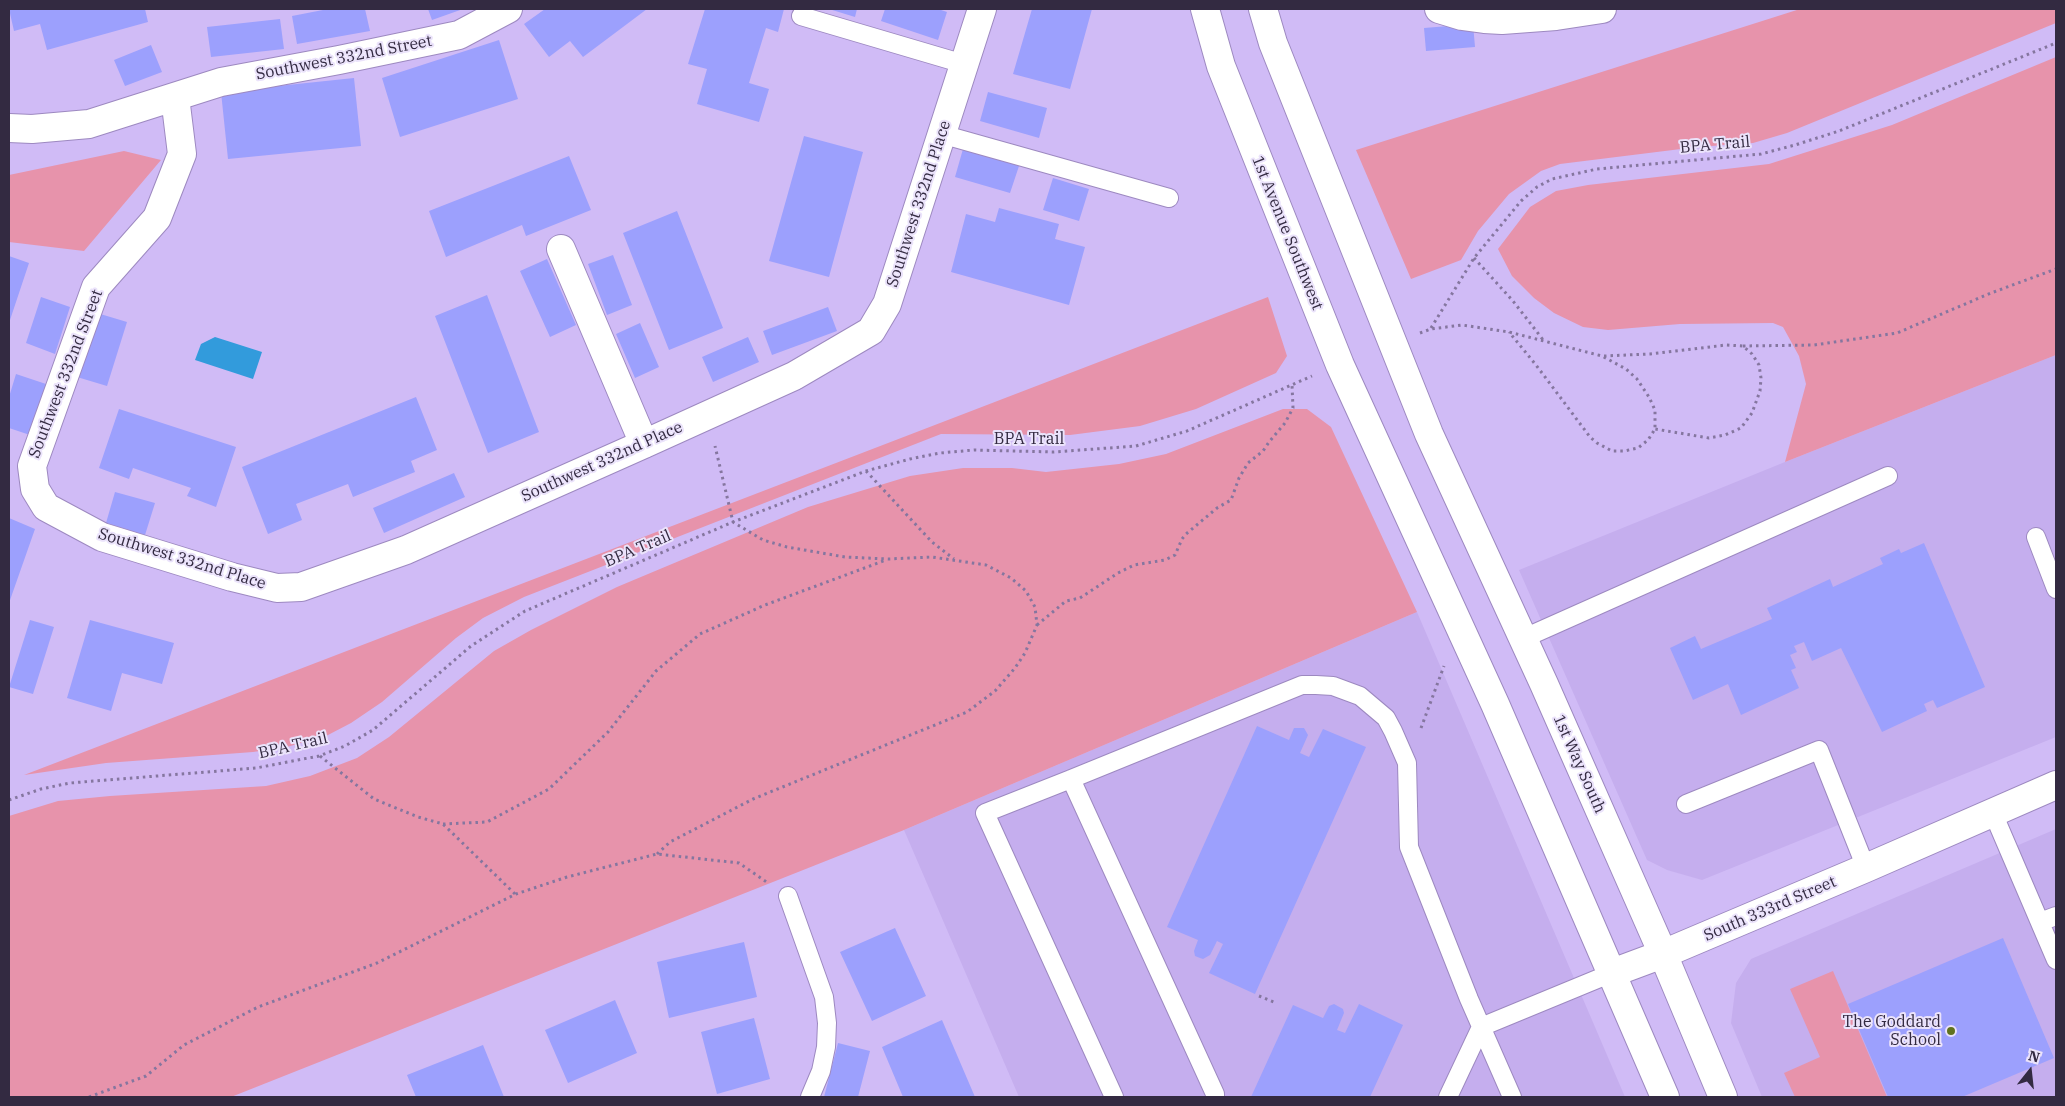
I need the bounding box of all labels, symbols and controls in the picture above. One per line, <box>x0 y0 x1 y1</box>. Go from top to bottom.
street label: Southwest 332nd Street <box>254 31 434 85</box>
street label: Southwest 332nd Place <box>883 118 955 290</box>
street label: BPA Trail <box>1679 132 1751 158</box>
street label: 1st Avenue Southwest <box>1247 153 1327 313</box>
street label: Southwest 332nd Street <box>25 287 107 461</box>
street label: Southwest 332nd Place <box>518 418 686 506</box>
street label: BPA Trail <box>994 429 1064 449</box>
street label: Southwest 332nd Place <box>96 524 268 594</box>
street label: BPA Trail <box>602 526 674 572</box>
street label: 1st Way South <box>1549 712 1609 816</box>
street label: BPA Trail <box>256 729 330 763</box>
street label: South 333rd Street <box>1701 872 1839 946</box>
place label: The Goddard School <box>1843 1012 1941 1050</box>
marker: The Goddard School <box>1945 1025 1957 1037</box>
north arrow <box>2005 1046 2055 1096</box>
text: N <box>2026 1046 2042 1067</box>

